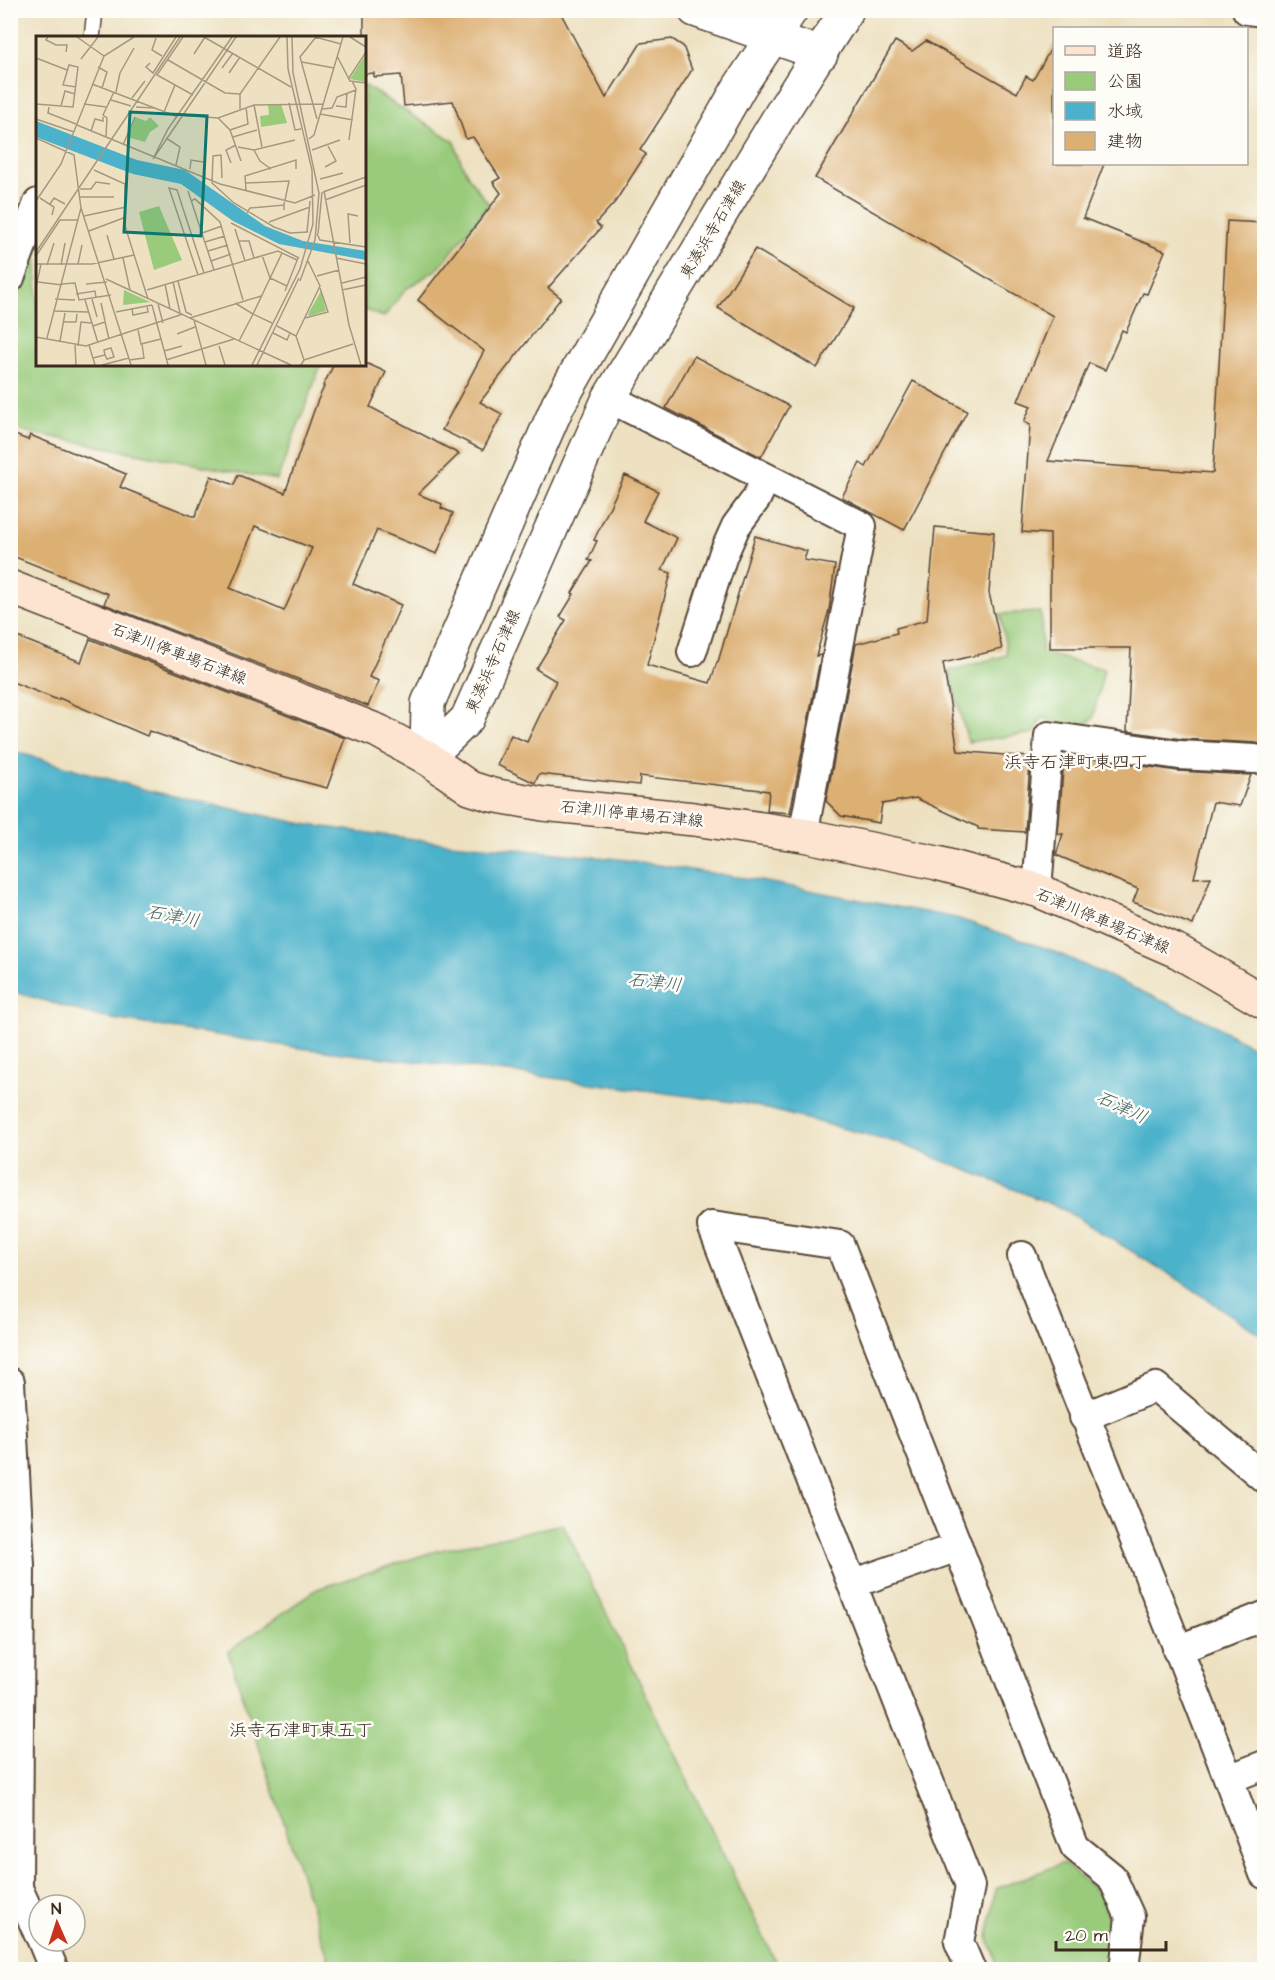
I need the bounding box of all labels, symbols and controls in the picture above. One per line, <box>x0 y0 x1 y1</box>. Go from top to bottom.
legend <box>1053 27 1248 165</box>
inset map <box>36 36 366 366</box>
text: 道路 <box>1107 39 1143 64</box>
text: 公園 <box>1107 69 1143 94</box>
text: 水域 <box>1107 99 1143 124</box>
text: 建物 <box>1107 129 1143 154</box>
street label: 東湊浜寺石津線 <box>675 176 751 283</box>
street label: 東湊浜寺石津線 <box>460 606 526 717</box>
street label: 石津川停車場石津線 <box>107 618 250 690</box>
district label: 浜寺石津町東四丁 <box>1004 750 1148 775</box>
street label: 石津川停車場石津線 <box>559 796 705 832</box>
street label: 石津川停車場石津線 <box>1032 883 1173 959</box>
water label: 石津川 <box>144 899 202 934</box>
water label: 石津川 <box>627 967 683 998</box>
water label: 石津川 <box>1092 1085 1152 1130</box>
district label: 浜寺石津町東五丁 <box>229 1718 373 1743</box>
north arrow <box>27 1893 87 1953</box>
text: N <box>51 1898 62 1920</box>
scale bar <box>1056 1914 1166 1952</box>
text: 20 m <box>1065 1923 1108 1948</box>

